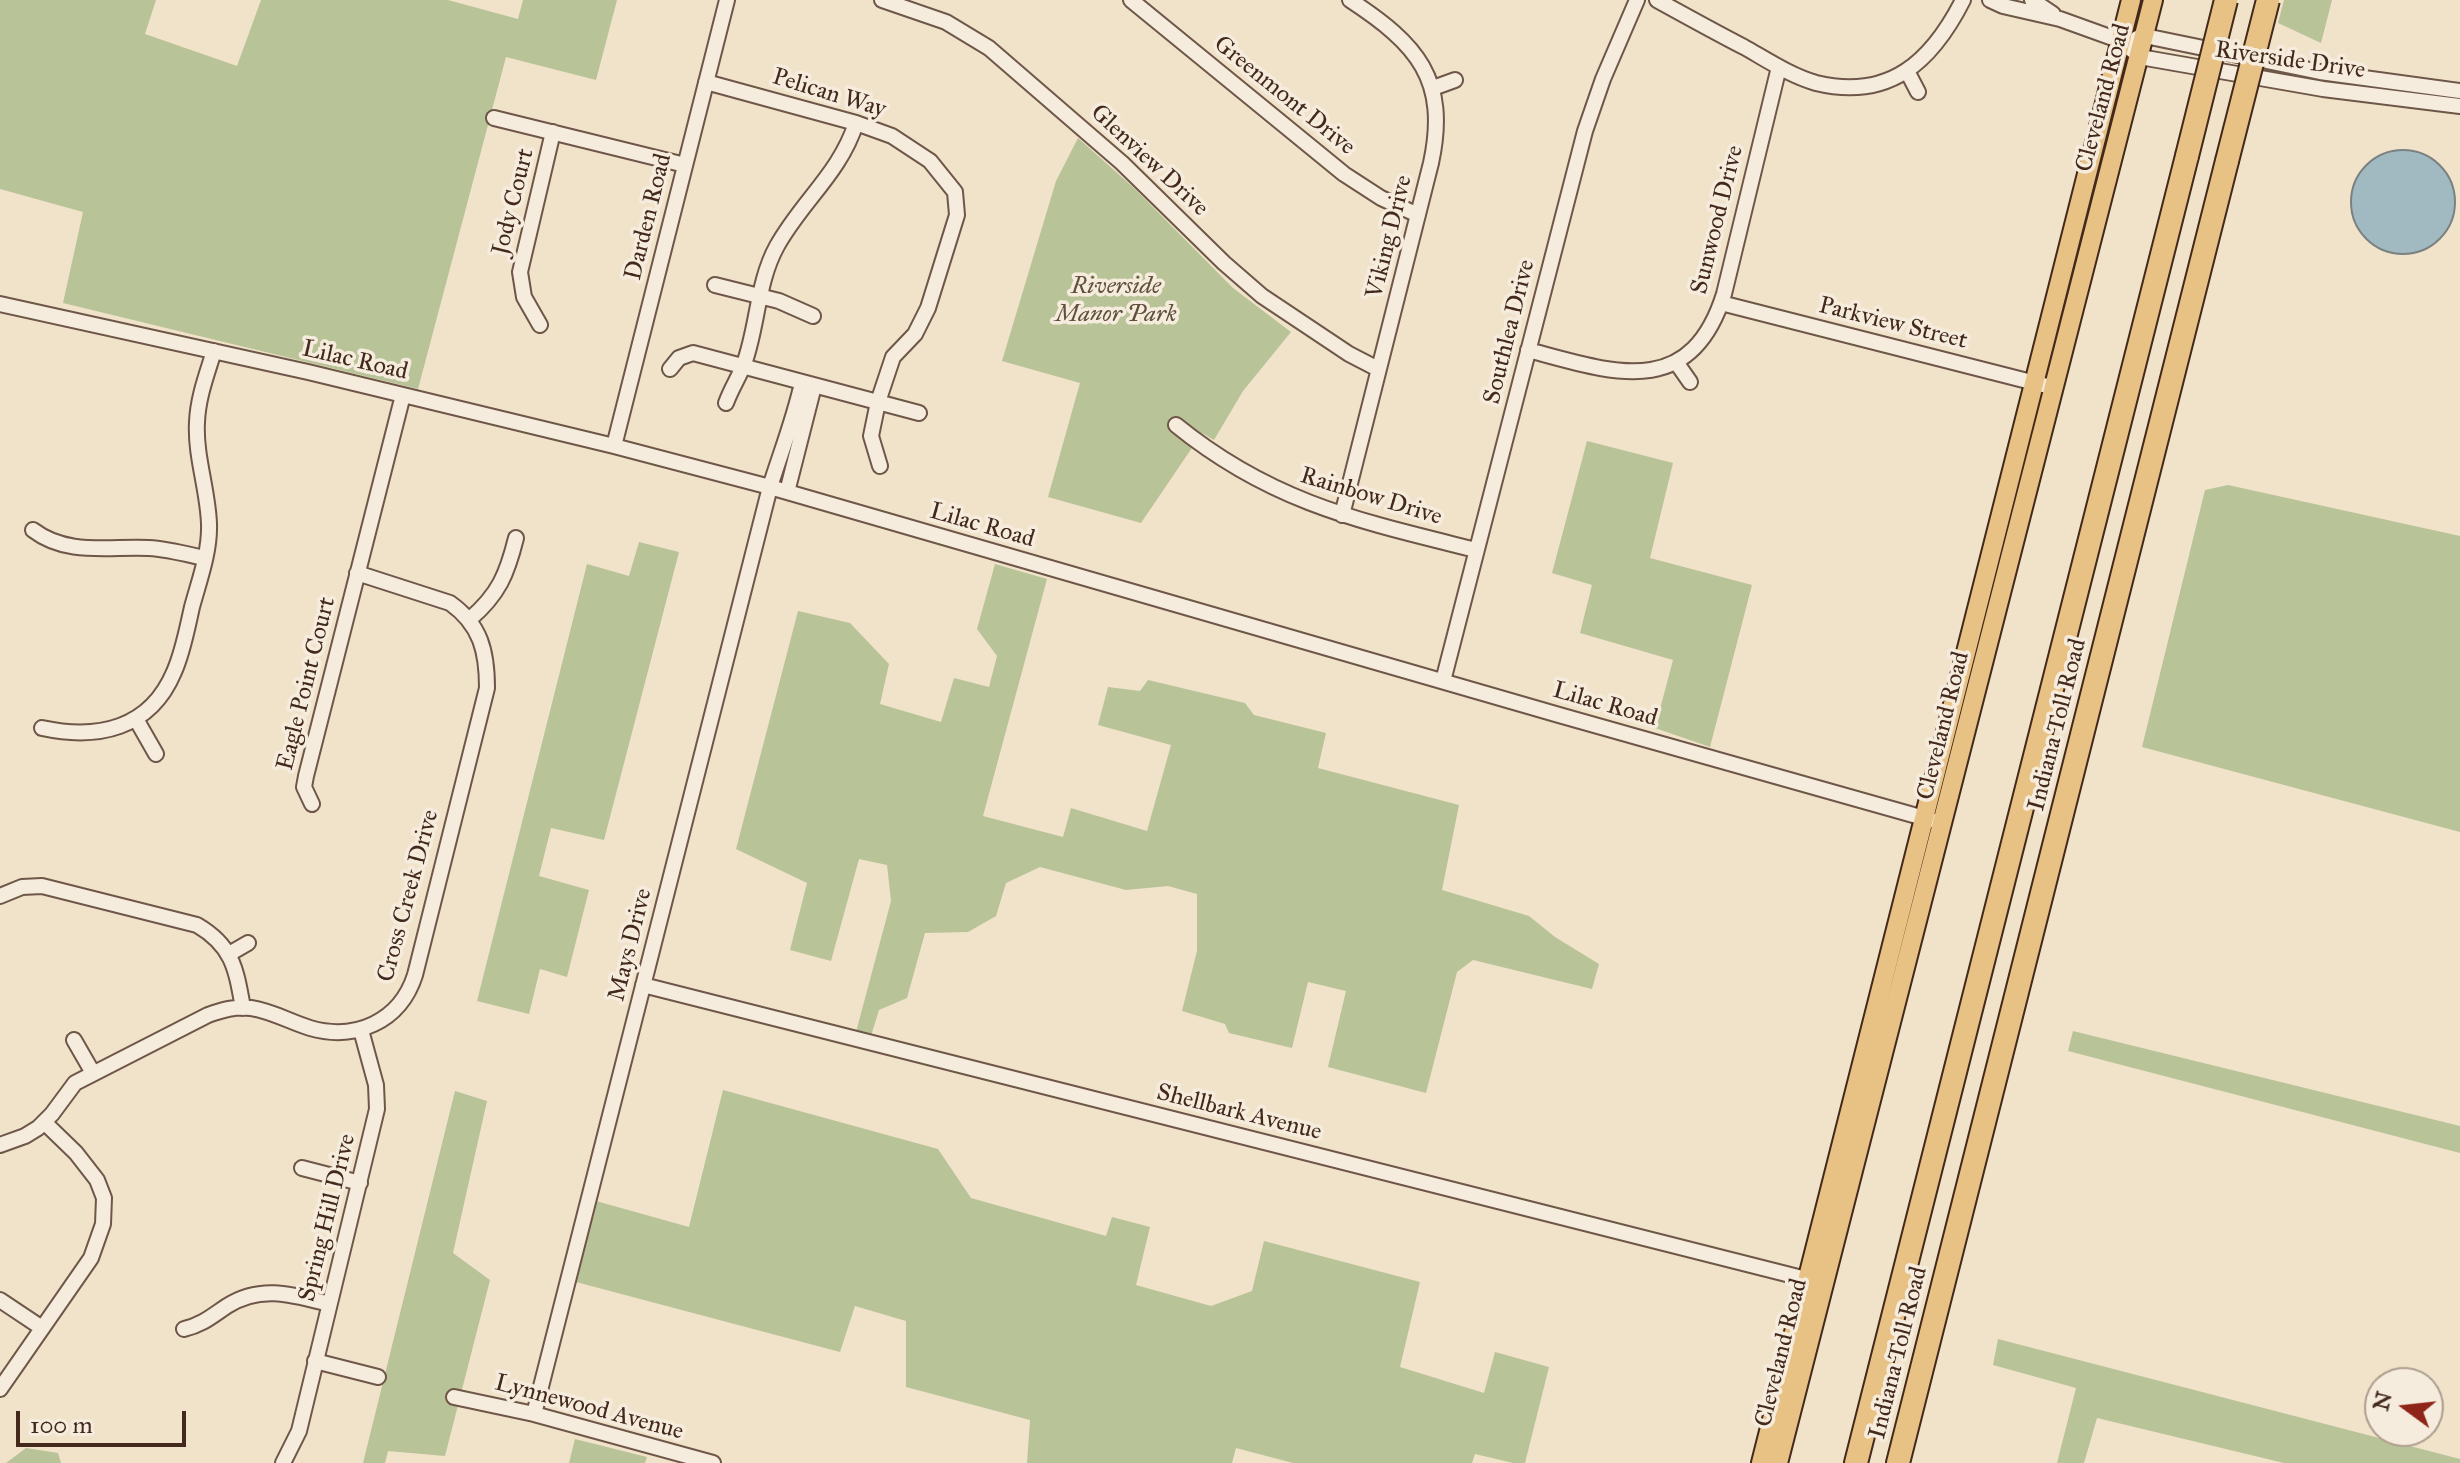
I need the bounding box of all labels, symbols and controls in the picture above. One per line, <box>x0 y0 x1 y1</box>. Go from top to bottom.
street label: Cleveland Road <box>2070 21 2138 175</box>
street label: Greenmont Drive <box>1207 30 1361 162</box>
street label: Riverside Drive <box>2213 36 2367 86</box>
street label: Pelican Way <box>769 63 889 125</box>
street label: Glenview Drive <box>1084 99 1214 223</box>
street label: Sunwood Drive <box>1686 143 1750 297</box>
street label: Jody Court <box>487 146 541 258</box>
street label: Darden Road <box>619 151 679 283</box>
street label: Viking Drive <box>1361 172 1419 302</box>
street label: Southlea Drive <box>1478 257 1542 407</box>
park label: Riverside Manor Park <box>1055 273 1177 329</box>
street label: Parkview Street <box>1816 292 1970 356</box>
street label: Lilac Road <box>299 335 411 387</box>
street label: Rainbow Drive <box>1297 462 1445 532</box>
street label: Lilac Road <box>926 497 1038 555</box>
street label: Eagle Point Court <box>272 594 342 774</box>
street label: Indiana Toll Road <box>2023 636 2093 814</box>
street label: Cleveland Road <box>1912 649 1976 803</box>
street label: Lilac Road <box>1549 676 1661 734</box>
street label: Cross Creek Drive <box>372 807 446 985</box>
street label: Mays Drive <box>603 886 659 1004</box>
street label: Shellbark Avenue <box>1154 1079 1324 1147</box>
street label: Spring Hill Drive <box>293 1131 363 1305</box>
street label: Indiana Toll Road <box>1864 1264 1934 1442</box>
street label: Cleveland Road <box>1750 1276 1814 1430</box>
north arrow <box>2364 1367 2444 1447</box>
street label: Lynnewood Avenue <box>492 1369 686 1447</box>
text: N <box>2367 1389 2398 1414</box>
scale bar <box>20 1395 190 1445</box>
text: 100 m <box>30 1410 93 1440</box>

